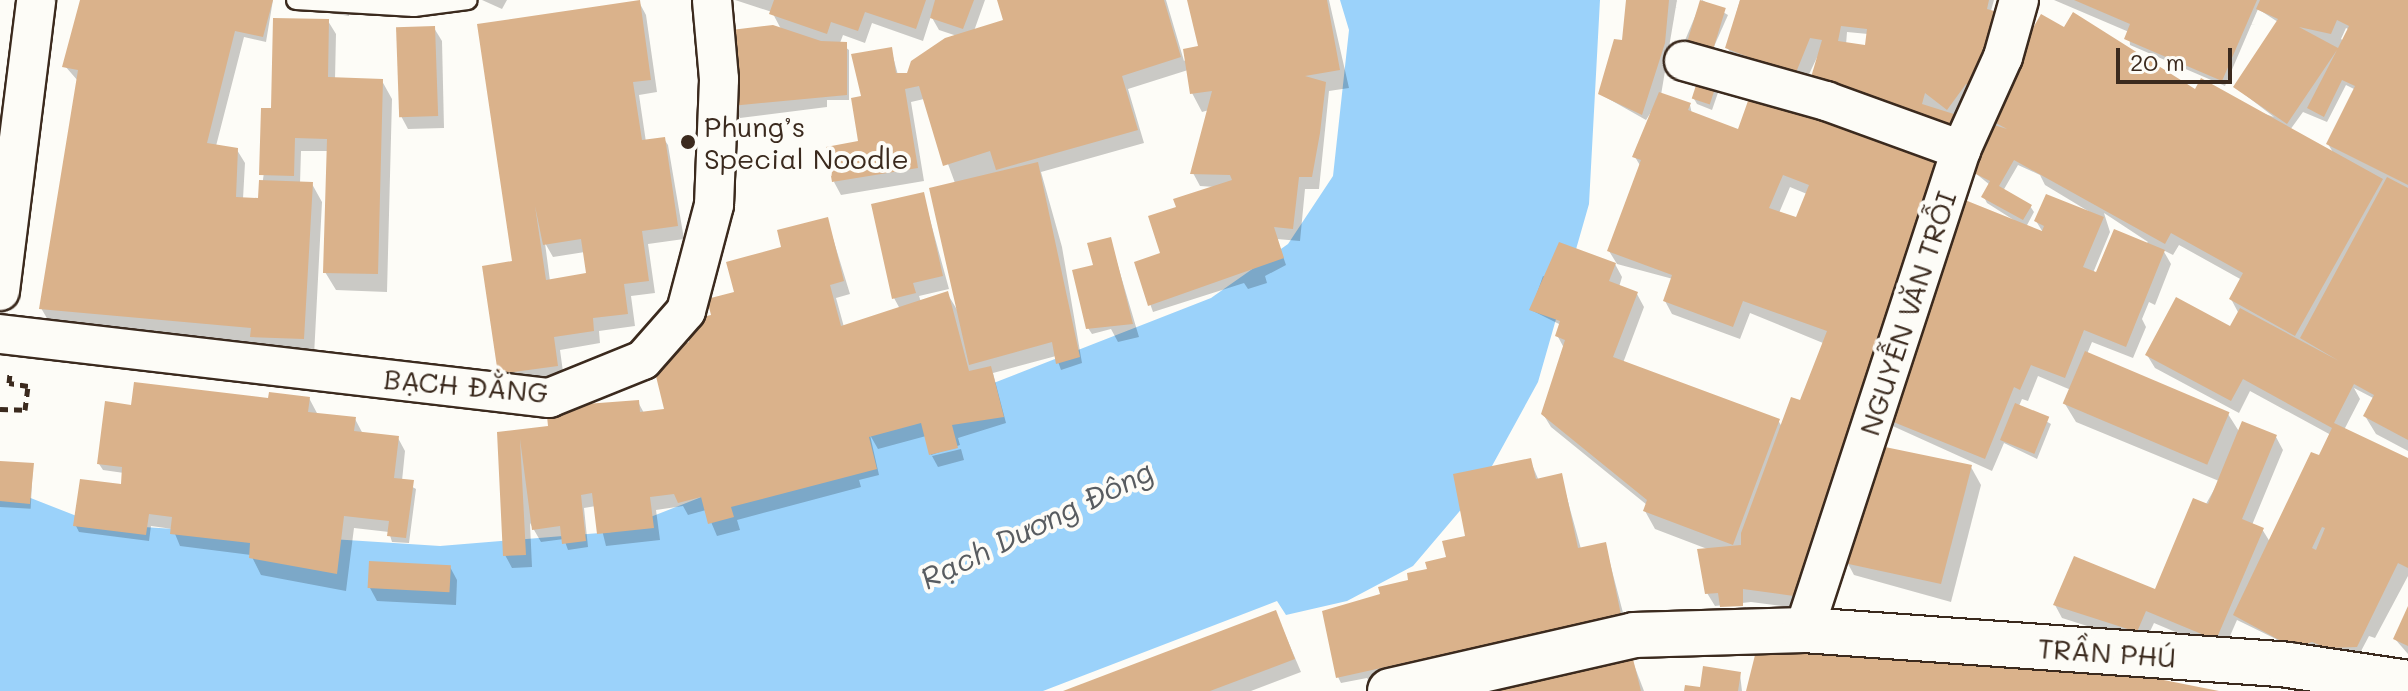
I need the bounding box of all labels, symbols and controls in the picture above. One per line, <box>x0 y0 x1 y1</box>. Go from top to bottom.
scale bar <box>2120 32 2236 82</box>
text: 20 m <box>2130 46 2185 77</box>
place label: Phung’s Special Noodle <box>704 109 909 175</box>
marker: Phung’s Special Noodle <box>679 133 697 151</box>
street label: NGUYỄN VĂN TRỖI <box>1852 187 1962 439</box>
street label: BẠCH ĐẰNG <box>382 361 550 409</box>
water label: Rạch Dương Đông <box>914 452 1158 596</box>
street label: TRẦN PHÚ <box>2037 630 2177 674</box>

